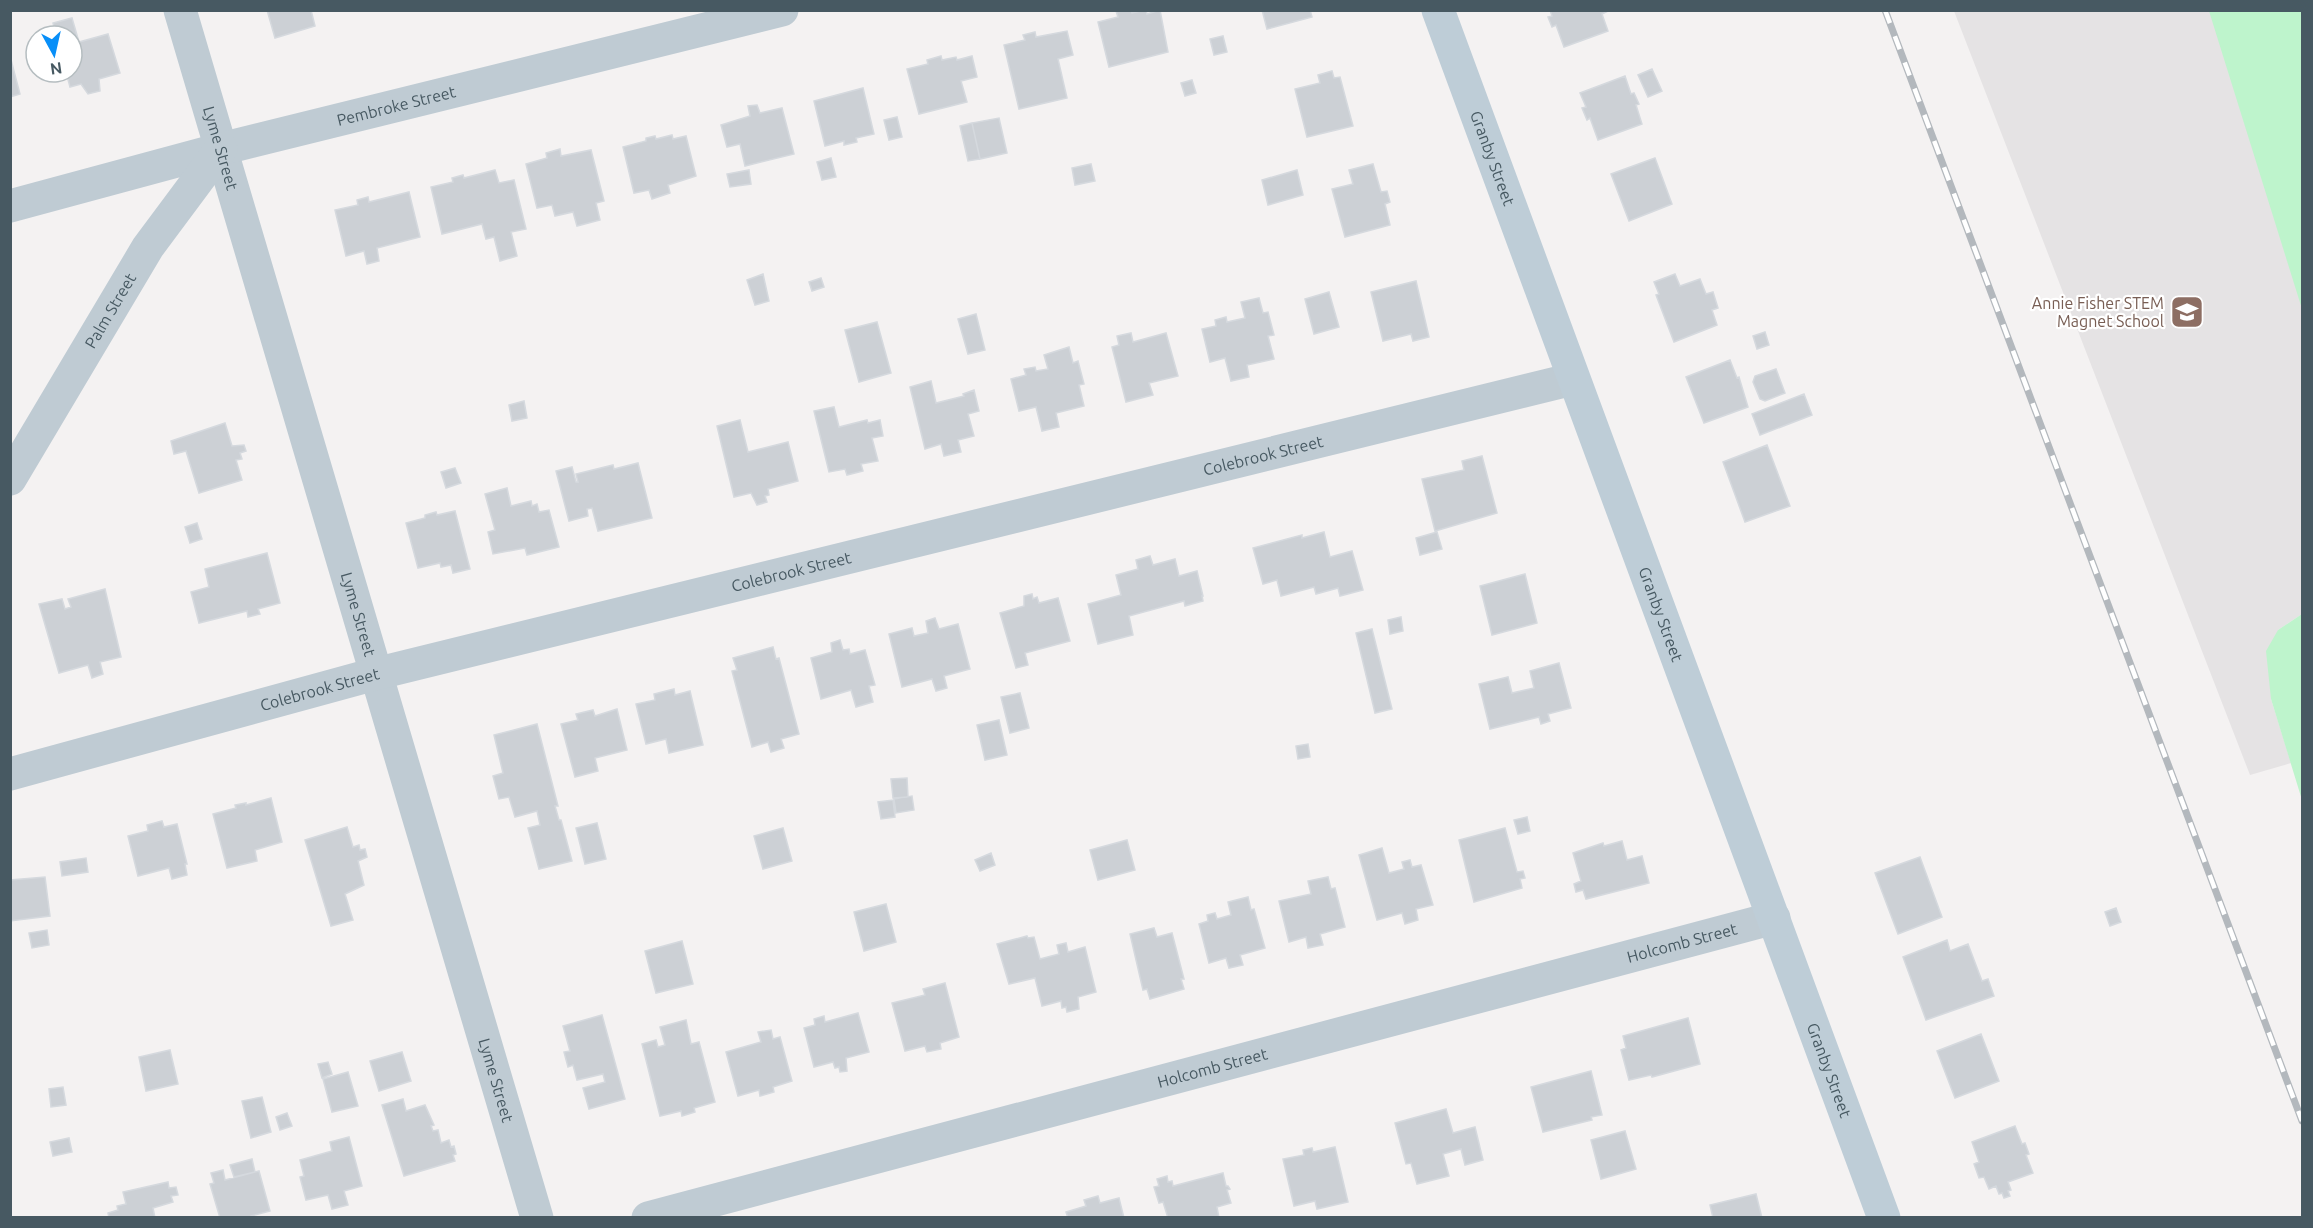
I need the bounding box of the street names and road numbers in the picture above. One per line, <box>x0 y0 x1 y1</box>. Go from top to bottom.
street label: Pembroke Street <box>335 82 458 129</box>
street label: Lyme Street <box>200 104 242 193</box>
street label: Granby Street <box>1467 108 1519 209</box>
street label: Palm Street <box>81 269 140 351</box>
street label: Colebrook Street <box>1201 432 1326 479</box>
street label: Colebrook Street <box>729 548 854 595</box>
street label: Granby Street <box>1635 564 1687 665</box>
street label: Lyme Street <box>338 570 380 659</box>
street label: Colebrook Street <box>258 664 382 714</box>
street label: Holcomb Street <box>1625 919 1740 966</box>
street label: Granby Street <box>1804 1020 1855 1121</box>
street label: Lyme Street <box>475 1036 517 1125</box>
street label: Holcomb Street <box>1155 1044 1270 1091</box>

